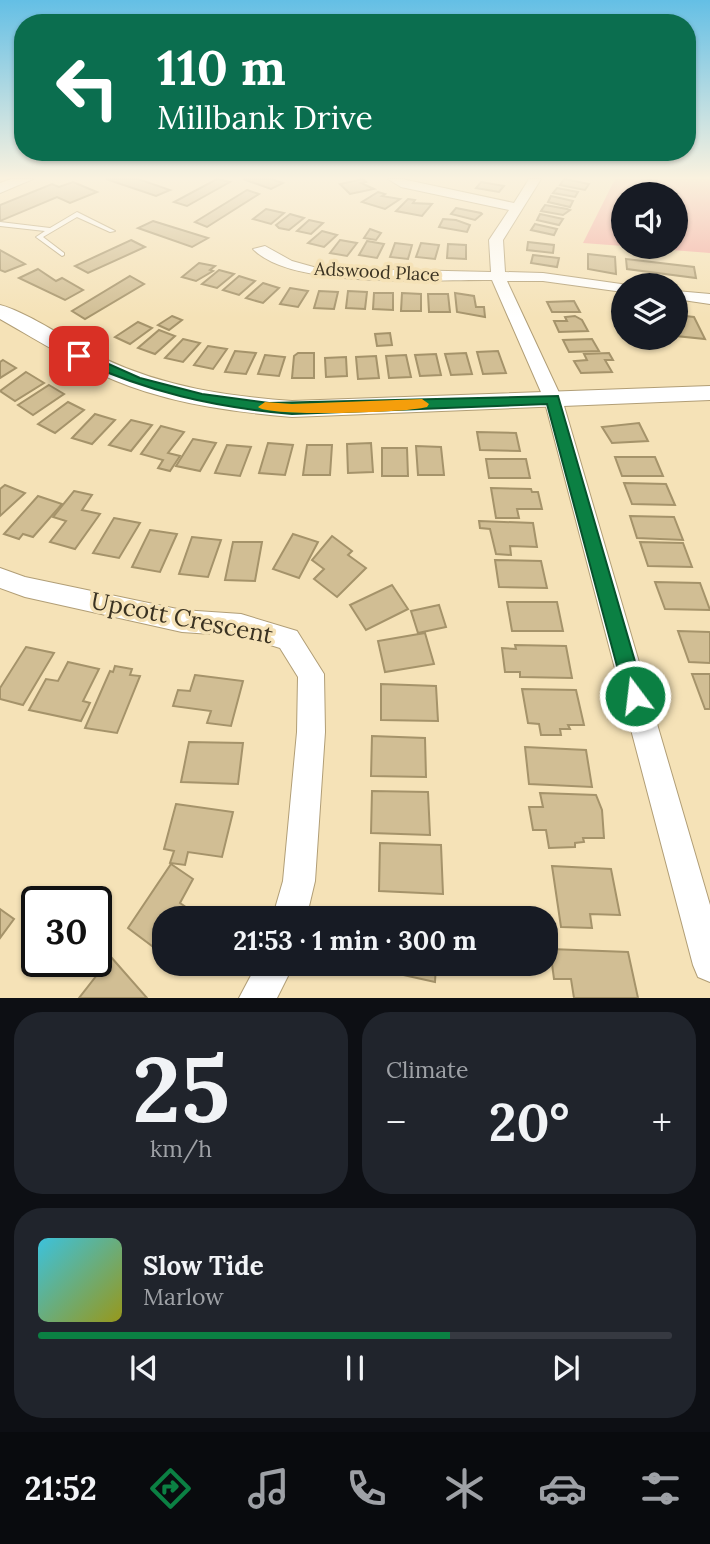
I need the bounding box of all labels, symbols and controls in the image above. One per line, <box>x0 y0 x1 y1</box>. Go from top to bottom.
text: 110 m <box>157 36 286 98</box>
icon: left <box>42 42 133 133</box>
text: Millbank Drive <box>157 97 373 138</box>
map controls <box>611 182 688 350</box>
button: sound <box>611 182 688 259</box>
street label: Adswood Place <box>313 257 440 286</box>
button: layers <box>611 273 688 350</box>
pin <box>49 326 109 386</box>
icon: arrive <box>60 337 98 375</box>
street label: Upcott Crescent <box>89 585 276 650</box>
position arrow <box>598 659 672 733</box>
speed limit sign: 30 <box>21 886 112 977</box>
text: 21:53 · 1 min · 300 m <box>233 924 477 957</box>
text: 25 <box>132 1030 230 1147</box>
text: Climate <box>386 1055 468 1084</box>
text: 20° <box>489 1089 569 1155</box>
text: − <box>386 1098 406 1146</box>
text: + <box>652 1098 672 1146</box>
text: km/h <box>150 1134 212 1163</box>
text: Slow Tide <box>143 1249 264 1282</box>
text: Marlow <box>143 1282 224 1311</box>
icon: previous <box>125 1349 163 1387</box>
icon: pause <box>336 1349 374 1387</box>
icon: next <box>547 1349 585 1387</box>
icon: directions <box>146 1464 195 1513</box>
icon: music <box>244 1464 293 1513</box>
icon: phone <box>342 1464 391 1513</box>
icon: climate <box>440 1464 489 1513</box>
icon: car <box>538 1464 587 1513</box>
icon: filters <box>636 1464 685 1513</box>
text: 21:52 <box>25 1468 97 1509</box>

